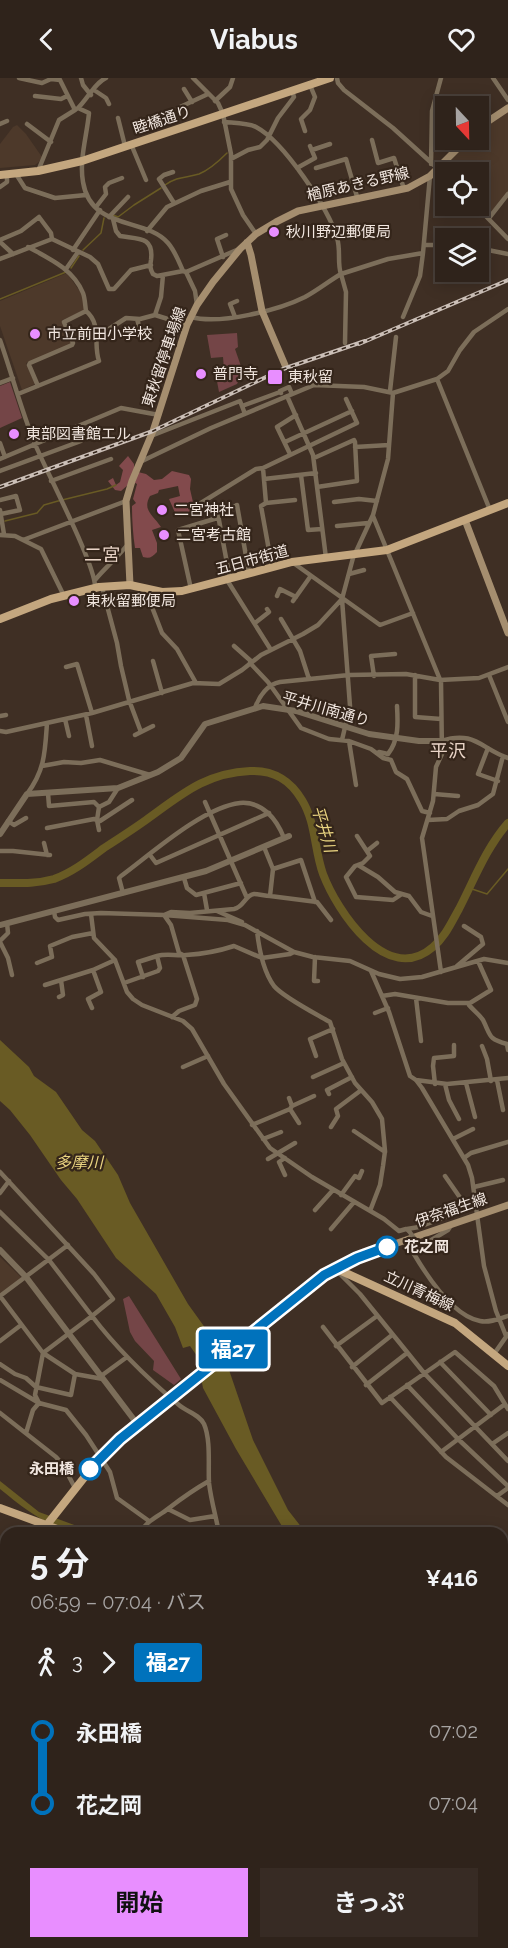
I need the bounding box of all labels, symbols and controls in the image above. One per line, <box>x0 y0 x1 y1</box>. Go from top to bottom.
icon: back <box>30 23 63 56</box>
icon: heart <box>445 23 478 56</box>
text: Viabus <box>210 24 298 55</box>
north arrow <box>435 96 489 150</box>
map controls <box>435 96 489 282</box>
street label: 睦橋通り <box>131 102 193 138</box>
button: locate <box>435 162 489 216</box>
street label: 楢原あきる野線 <box>305 163 411 205</box>
place label: 秋川野辺郵便局 <box>286 223 391 241</box>
marker: 秋川野辺郵便局 <box>267 225 281 239</box>
button: layers <box>435 228 489 282</box>
street label: 東秋留停車場線 <box>138 304 190 410</box>
place label: 市立前田小学校 <box>47 325 152 343</box>
marker: 市立前田小学校 <box>28 327 42 341</box>
place label: 普門寺 <box>213 365 258 383</box>
marker: 普門寺 <box>194 367 208 381</box>
marker: 東秋留 <box>266 368 284 386</box>
place label: 東秋留 <box>288 368 333 386</box>
place label: 東部図書館エル <box>26 425 131 443</box>
marker: 東部図書館エル <box>7 427 21 441</box>
place label: 二宮神社 <box>174 501 234 519</box>
marker: 二宮神社 <box>155 503 169 517</box>
place label: 二宮考古館 <box>176 526 251 544</box>
marker: 二宮考古館 <box>157 528 171 542</box>
street label: 五日市街道 <box>213 542 291 578</box>
district label: 二宮 <box>84 544 120 565</box>
place label: 東秋留郵便局 <box>86 592 176 610</box>
marker: 東秋留郵便局 <box>67 594 81 608</box>
street label: 平井川南通り <box>280 688 372 730</box>
district label: 平沢 <box>430 740 466 761</box>
water label: 平井川 <box>308 803 341 857</box>
water label: 多摩川 <box>55 1153 105 1172</box>
street label: 伊奈福生線 <box>413 1189 489 1231</box>
marker: 花之岡 <box>376 1236 398 1258</box>
place label: 花之岡 <box>404 1238 449 1256</box>
street label: 立川青梅線 <box>381 1267 457 1315</box>
line badge: 福27 <box>198 1330 268 1368</box>
text: 福27 <box>211 1337 255 1362</box>
marker: 永田橋 <box>79 1458 101 1480</box>
place label: 永田橋 <box>29 1460 75 1478</box>
text: 5 分 <box>30 1544 89 1583</box>
text: ¥416 <box>426 1565 478 1591</box>
text: 06:59 – 07:04 · バス <box>30 1590 206 1614</box>
icon: walk <box>30 1646 63 1679</box>
icon: forward <box>92 1646 125 1679</box>
text: 3 <box>72 1650 83 1674</box>
text: 福27 <box>146 1650 190 1675</box>
text: 07:02 <box>429 1719 478 1743</box>
text: 永田橋 <box>76 1720 142 1746</box>
text: 07:04 <box>428 1791 478 1815</box>
text: 花之岡 <box>76 1792 142 1818</box>
button: 開始 <box>30 1868 248 1937</box>
button: きっぷ <box>260 1868 478 1937</box>

